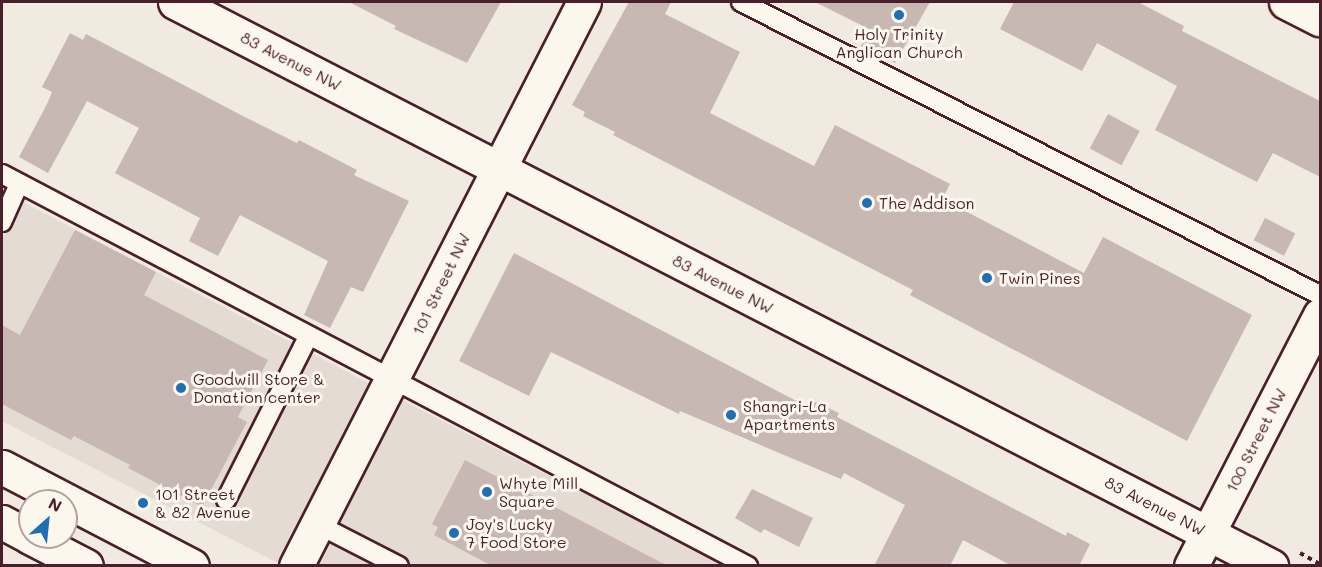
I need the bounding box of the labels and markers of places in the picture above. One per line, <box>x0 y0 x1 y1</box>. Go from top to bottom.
marker: Holy Trinity Anglican Church <box>892 8 906 22</box>
place label: Holy Trinity Anglican Church <box>835 24 963 62</box>
place label: The Addison <box>879 193 974 213</box>
marker: The Addison <box>860 196 874 210</box>
place label: Twin Pines <box>999 268 1080 288</box>
marker: Twin Pines <box>980 271 994 285</box>
place label: Goodwill Store & Donation center <box>193 369 325 407</box>
marker: Goodwill Store & Donation center <box>174 381 188 395</box>
place label: Shangri-La Apartments <box>743 396 835 434</box>
marker: Shangri-La Apartments <box>724 408 738 422</box>
place label: Whyte Mill Square <box>499 473 578 511</box>
place label: 101 Street & 82 Avenue <box>155 484 251 522</box>
marker: Whyte Mill Square <box>480 485 494 499</box>
marker: 101 Street & 82 Avenue <box>136 496 150 510</box>
place label: Joy's Lucky 7 Food Store <box>466 514 567 552</box>
marker: Joy's Lucky 7 Food Store <box>447 526 461 540</box>

